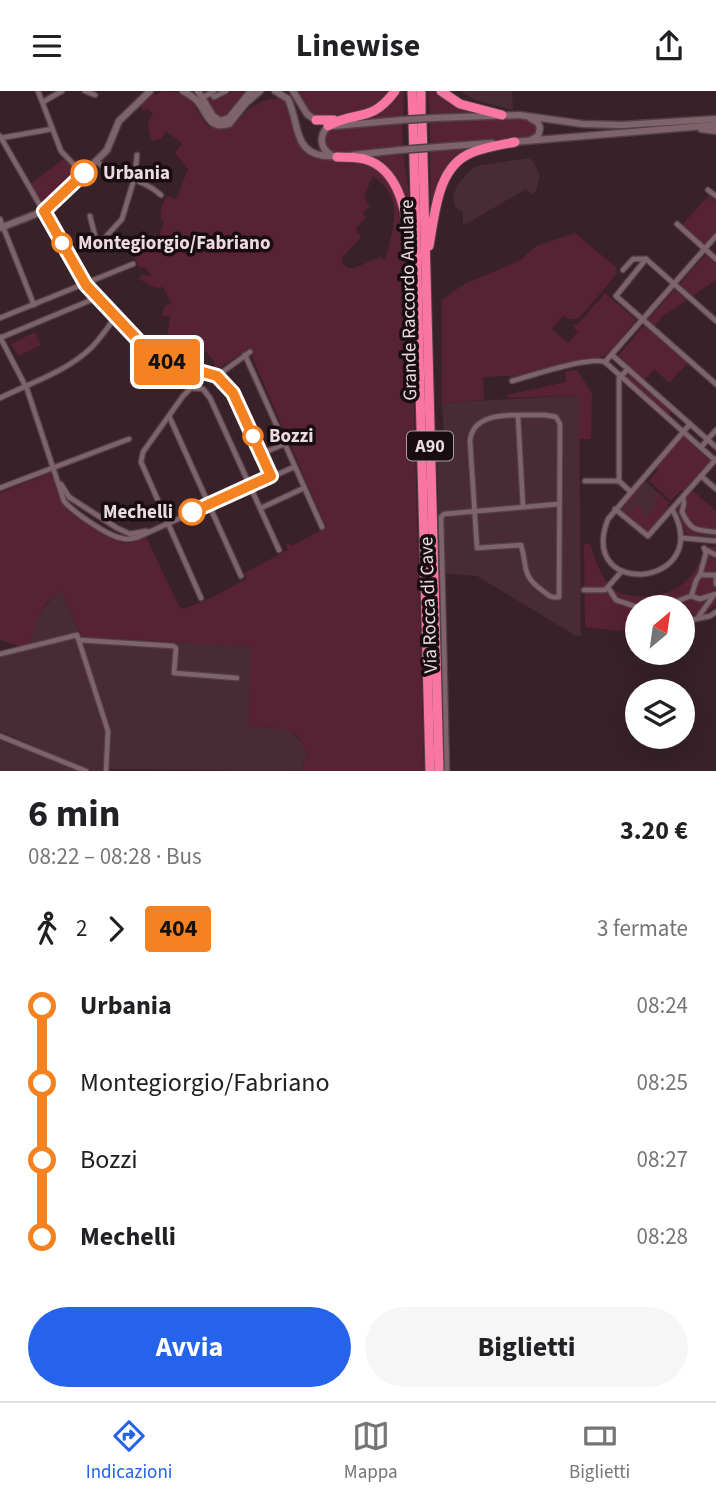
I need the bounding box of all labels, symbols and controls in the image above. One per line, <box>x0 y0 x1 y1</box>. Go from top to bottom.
text: Linewise <box>296 23 420 69</box>
icon: menu <box>28 27 66 65</box>
icon: share <box>650 27 688 65</box>
marker: Urbania <box>71 160 97 186</box>
place label: Urbania <box>103 160 170 187</box>
street label: Grande Raccordo Anulare <box>394 199 424 401</box>
place label: Montegiorgio/Fabriano <box>78 230 271 257</box>
marker: Montegiorgio/Fabriano <box>52 233 72 253</box>
line badge: 404 <box>127 339 207 385</box>
text: 404 <box>148 344 186 379</box>
place label: Bozzi <box>269 423 314 450</box>
marker: Bozzi <box>243 426 263 446</box>
road number: A90 <box>407 431 453 461</box>
place label: Mechelli <box>103 499 173 526</box>
marker: Mechelli <box>179 499 205 525</box>
street label: Via Rocca di Cave <box>413 536 445 674</box>
north arrow <box>625 595 695 665</box>
map controls <box>625 595 695 749</box>
button: layers <box>625 679 695 749</box>
text: 6 min <box>28 787 120 841</box>
text: 3.20 € <box>620 812 688 849</box>
text: 08:22 – 08:28 · Bus <box>28 840 202 873</box>
icon: walk <box>28 910 66 948</box>
icon: forward <box>97 910 135 948</box>
text: 404 <box>159 911 197 946</box>
text: 2 <box>76 912 87 945</box>
text: 3 fermate <box>597 912 688 945</box>
text: Urbania <box>80 987 172 1024</box>
text: 08:24 <box>637 989 688 1022</box>
text: Montegiorgio/Fabriano <box>80 1064 330 1101</box>
text: 08:25 <box>637 1066 688 1099</box>
text: Bozzi <box>80 1141 138 1178</box>
text: 08:27 <box>637 1143 688 1176</box>
text: Mechelli <box>80 1218 176 1255</box>
text: 08:28 <box>637 1220 688 1253</box>
button: Avvia <box>28 1307 351 1387</box>
button: Biglietti <box>365 1307 688 1387</box>
tab: Indicazioni <box>86 1417 172 1486</box>
tab: Mappa <box>344 1417 398 1486</box>
tab: Biglietti <box>569 1417 630 1486</box>

